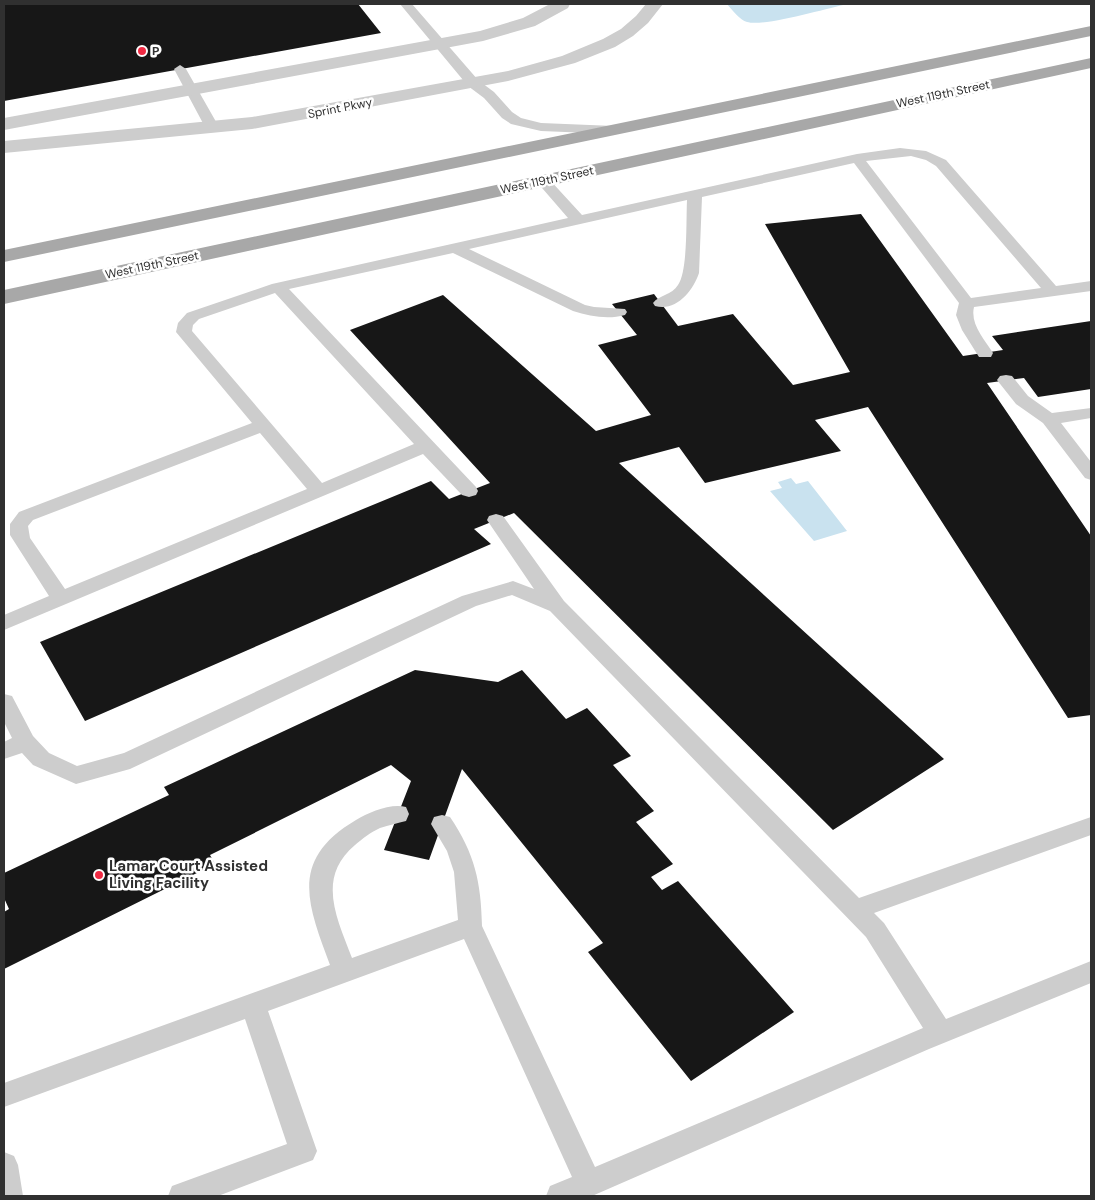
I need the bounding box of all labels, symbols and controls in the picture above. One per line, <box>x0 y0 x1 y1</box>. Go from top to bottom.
place label: P <box>152 43 159 59</box>
marker: P <box>136 45 148 57</box>
street label: West 119th Street <box>895 76 992 112</box>
street label: Sprint Pkwy <box>306 94 374 122</box>
street label: West 119th Street <box>499 162 596 198</box>
street label: West 119th Street <box>104 247 201 283</box>
place label: Lamar Court Assisted Living Facility <box>109 856 268 893</box>
marker: Lamar Court Assisted Living Facility <box>93 869 105 881</box>

